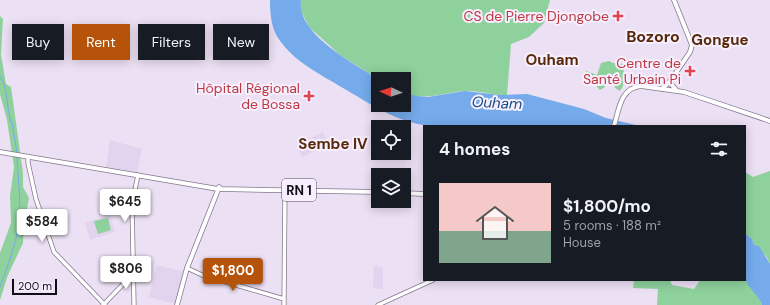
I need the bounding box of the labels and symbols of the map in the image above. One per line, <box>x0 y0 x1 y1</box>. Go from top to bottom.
place label: CS de Pierre Djongobe <box>464 7 609 25</box>
marker: CS de Pierre Djongobe <box>612 10 624 22</box>
district label: Bozoro <box>626 26 680 47</box>
district label: Gongue <box>691 30 749 50</box>
district label: Ouham <box>525 50 579 70</box>
place label: Centre de Santé Urbain Pi <box>583 54 681 88</box>
marker: Centre de Santé Urbain Pi <box>684 65 696 77</box>
north arrow <box>371 72 411 112</box>
place label: Hôpital Régional de Bossa <box>196 79 300 113</box>
marker: Hôpital Régional de Bossa <box>303 90 315 102</box>
water label: Ouham <box>471 92 523 114</box>
district label: Sembe IV <box>298 134 368 154</box>
road number: RN 1 <box>282 179 316 201</box>
pin: $645 <box>101 189 149 223</box>
pin: $584 <box>18 209 66 243</box>
pin: $806 <box>102 256 150 290</box>
pin: $1,800 <box>200 258 266 292</box>
scale bar <box>12 277 57 296</box>

